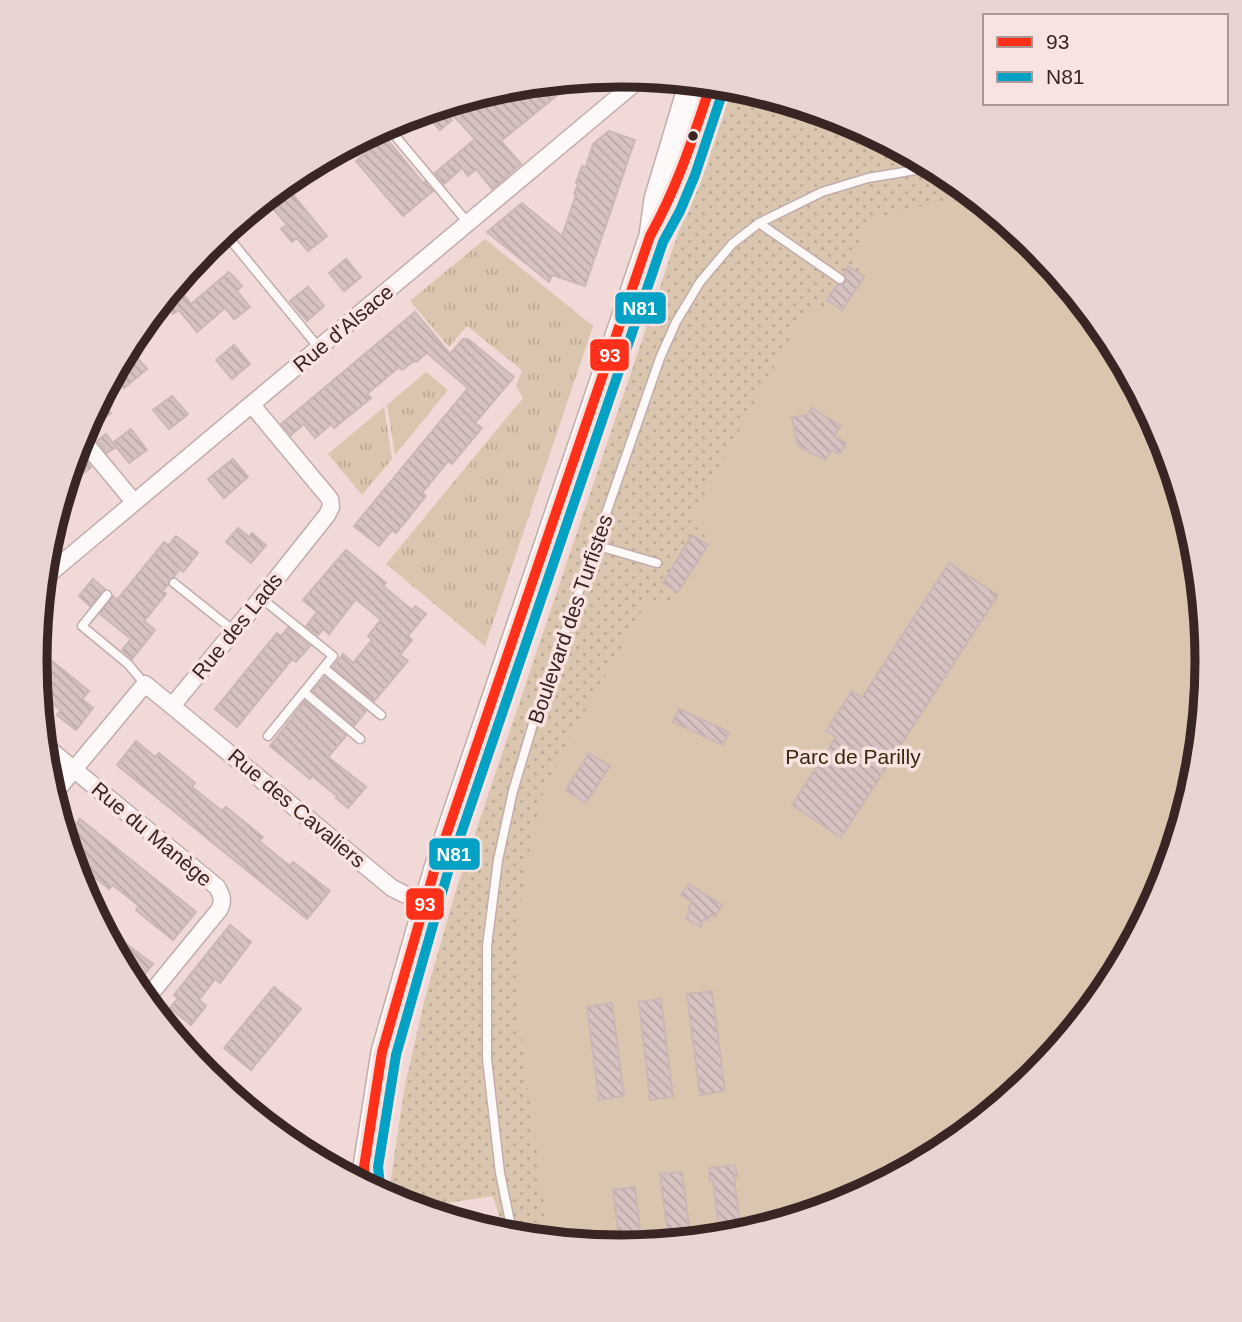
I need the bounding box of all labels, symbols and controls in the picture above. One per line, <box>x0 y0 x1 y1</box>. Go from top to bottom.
legend <box>983 14 1228 105</box>
text: 93 <box>1046 30 1069 53</box>
text: N81 <box>1046 65 1085 88</box>
unlabelled marker <box>686 129 700 143</box>
street label: Rue d'Alsace <box>288 280 398 376</box>
line badge: N81 <box>614 291 667 325</box>
text: N81 <box>623 298 658 319</box>
line badge: 93 <box>589 338 630 372</box>
text: 93 <box>599 345 621 366</box>
street label: Boulevard des Turfistes <box>523 512 617 726</box>
street label: Rue des Lads <box>187 568 287 684</box>
street label: Rue des Cavaliers <box>224 744 370 872</box>
park label: Parc de Parilly <box>785 745 921 768</box>
street label: Rue du Manège <box>87 777 217 891</box>
line badge: N81 <box>428 837 481 871</box>
text: N81 <box>437 844 472 865</box>
line badge: 93 <box>405 887 445 921</box>
text: 93 <box>414 894 436 915</box>

